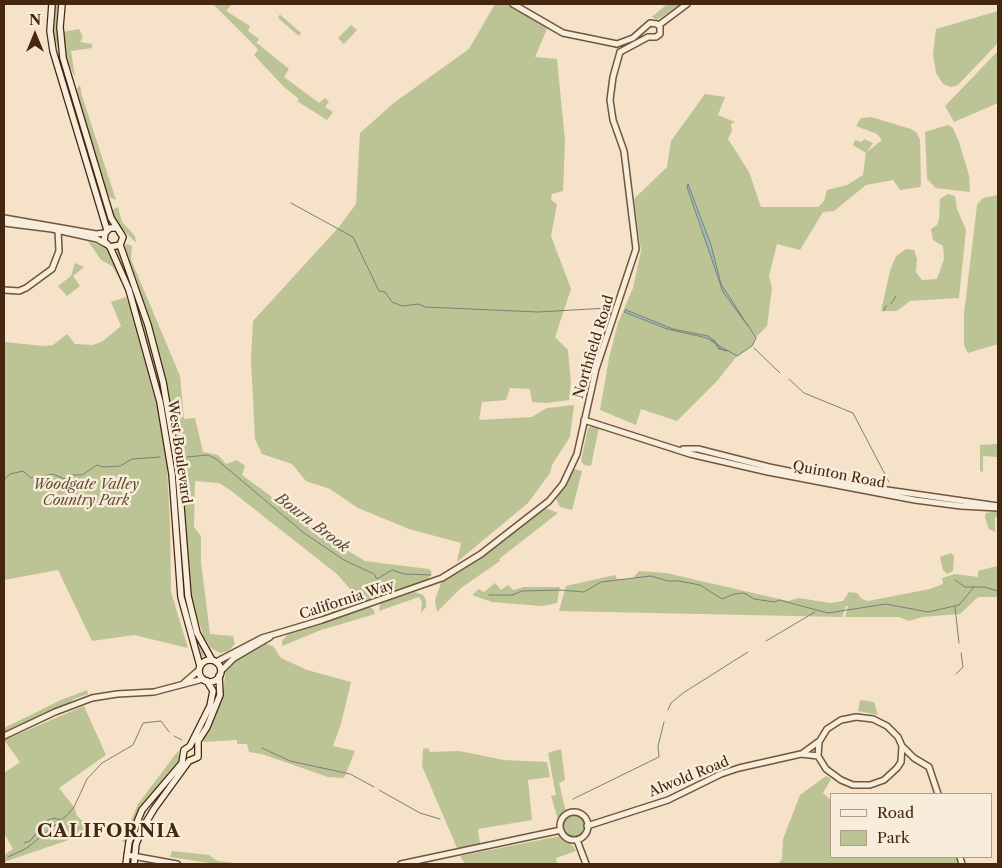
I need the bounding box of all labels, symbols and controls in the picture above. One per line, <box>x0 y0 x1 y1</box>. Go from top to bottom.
north arrow <box>10 10 60 60</box>
text: N <box>29 11 41 29</box>
street label: Northfield Road <box>570 293 618 401</box>
street label: West Boulevard <box>163 399 195 505</box>
street label: Quinton Road <box>791 458 887 492</box>
park label: Woodgate Valley Country Park <box>33 477 139 510</box>
water label: Bourn Brook <box>271 489 353 557</box>
street label: California Way <box>297 577 397 623</box>
street label: Alwold Road <box>646 753 732 801</box>
legend <box>830 793 992 858</box>
text: Road <box>877 803 914 822</box>
district label: CALIFORNIA <box>36 821 182 843</box>
text: Park <box>877 828 910 847</box>

